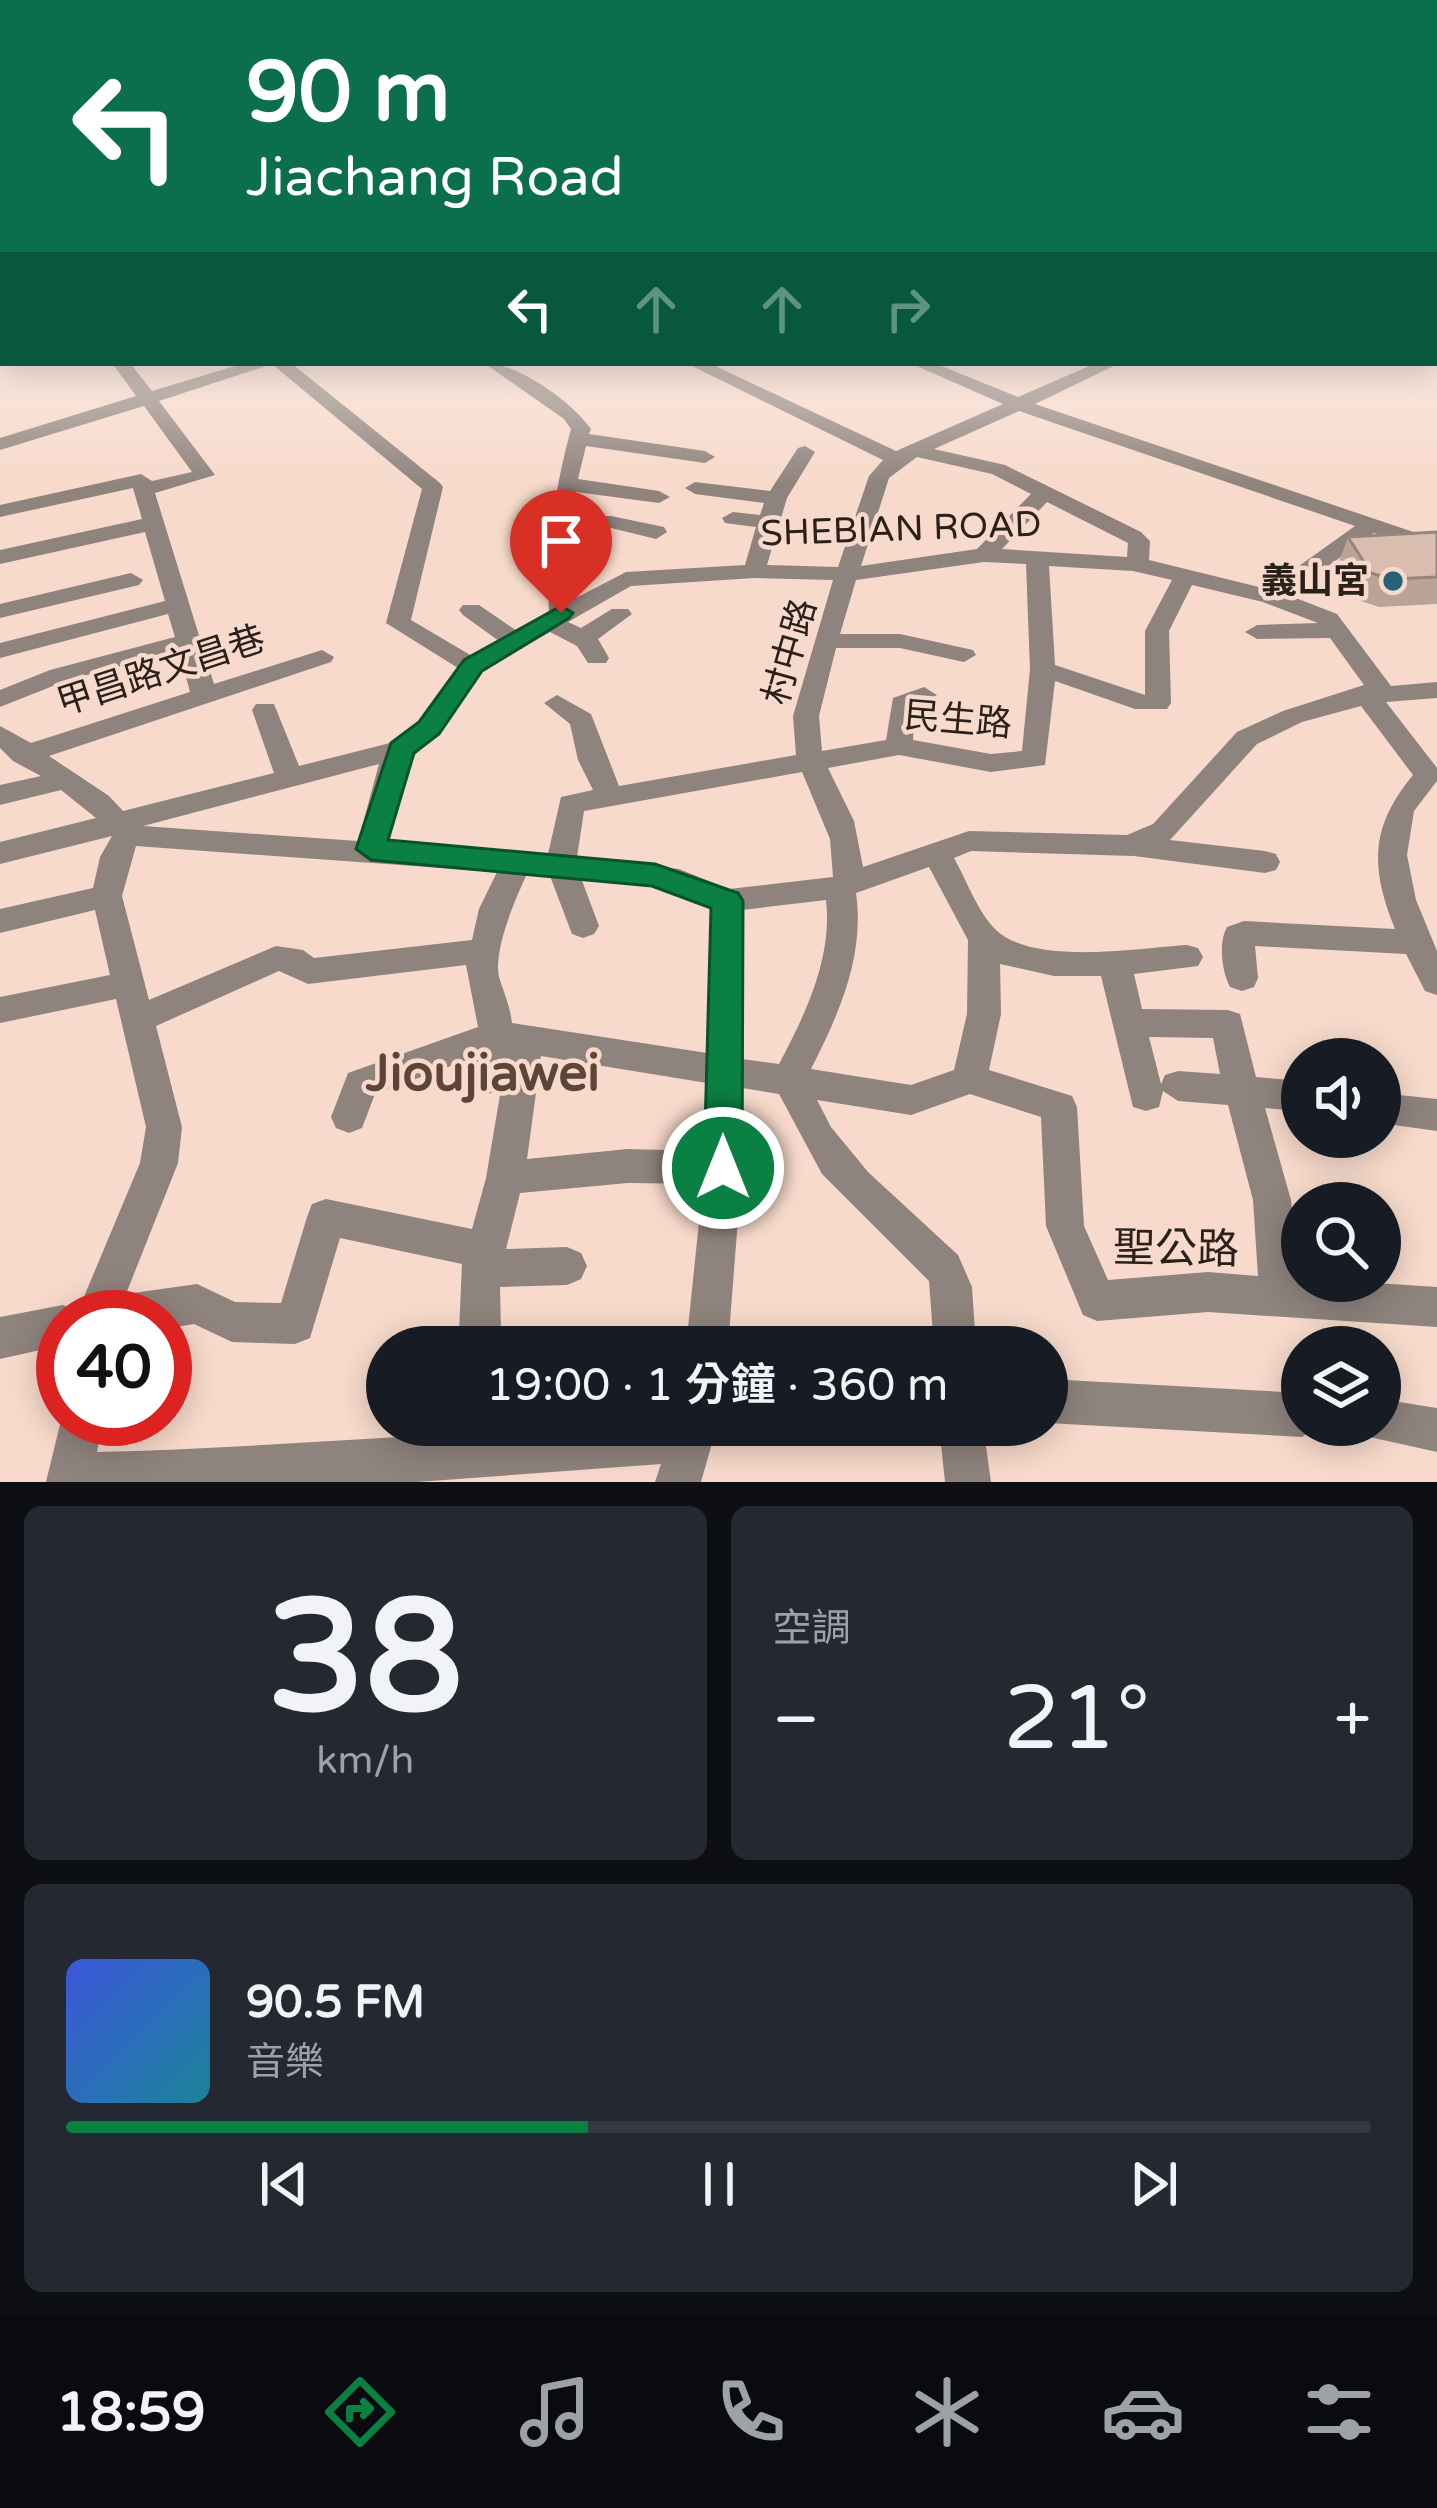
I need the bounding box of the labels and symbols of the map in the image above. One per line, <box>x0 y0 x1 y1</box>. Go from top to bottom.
pin <box>510 490 612 613</box>
street label: SHEBIAN ROAD <box>760 503 1042 555</box>
place label: 義山宮 <box>1261 560 1369 603</box>
marker: 義山宮 <box>1380 568 1406 594</box>
street label: 村中路 <box>754 594 826 710</box>
street label: 甲昌路文昌巷 <box>52 617 270 725</box>
street label: 民生路 <box>902 694 1014 746</box>
district label: Jioujiawei <box>365 1043 600 1105</box>
position arrow <box>660 1105 786 1231</box>
street label: 聖公路 <box>1113 1222 1239 1276</box>
speed limit sign: 40 <box>36 1290 192 1446</box>

